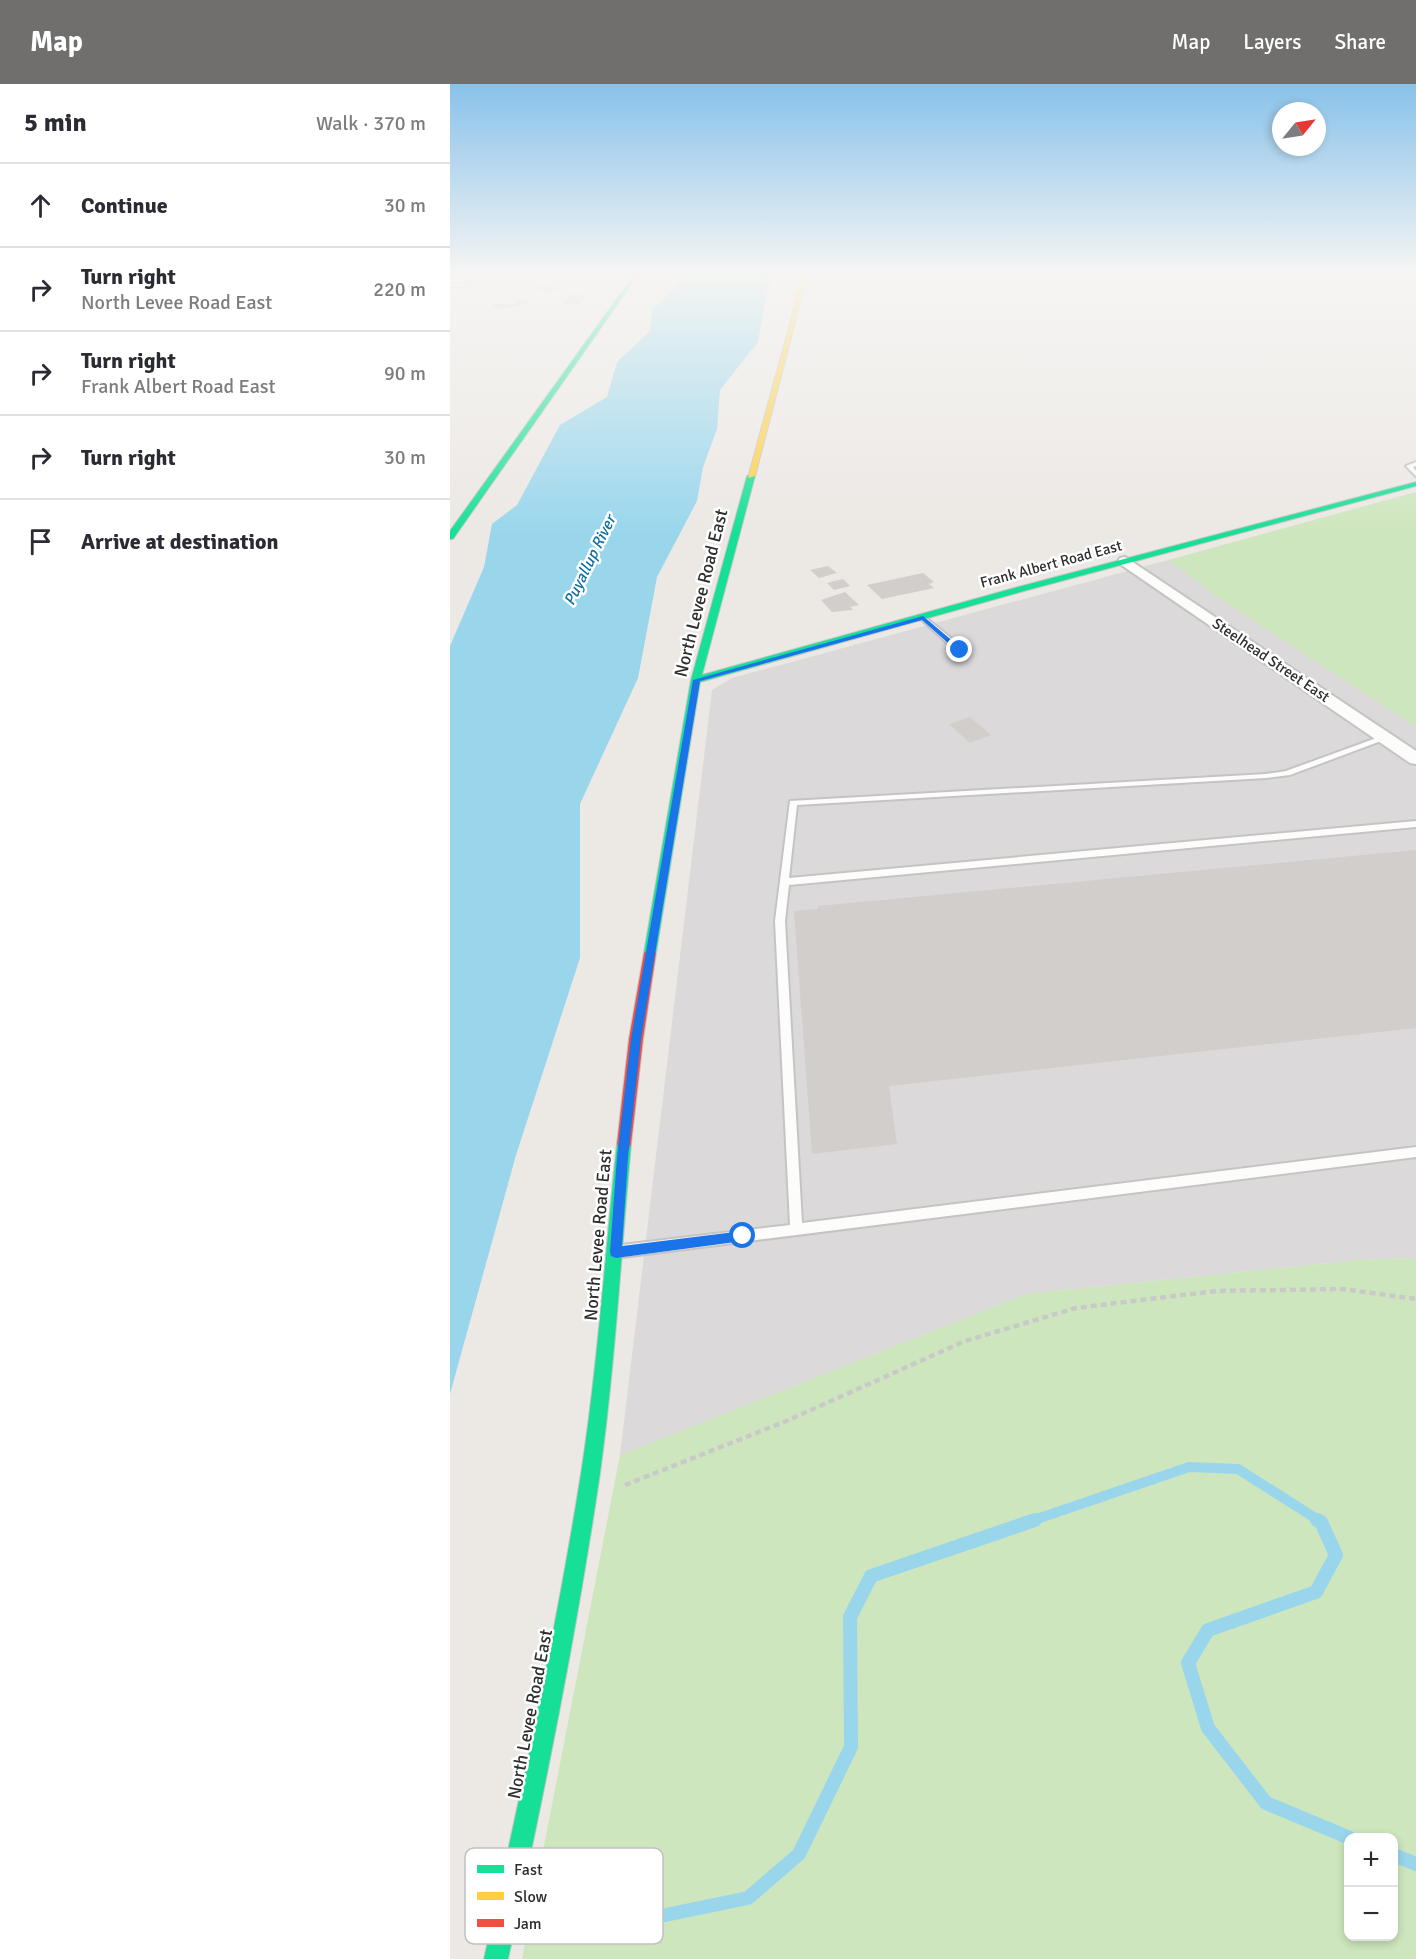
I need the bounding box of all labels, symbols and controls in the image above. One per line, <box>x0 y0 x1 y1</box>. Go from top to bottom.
text: Map <box>30 25 83 59</box>
text: Map <box>1172 29 1210 55</box>
text: Layers <box>1243 29 1301 55</box>
text: Share <box>1334 29 1386 55</box>
north arrow <box>1272 102 1326 156</box>
text: 5 min <box>24 107 87 139</box>
text: Walk · 370 m <box>316 111 426 136</box>
icon: ahead <box>24 189 57 222</box>
text: Continue <box>81 192 168 219</box>
text: 30 m <box>384 193 426 218</box>
text: Turn right <box>81 263 176 290</box>
icon: right <box>24 273 57 306</box>
text: 220 m <box>373 277 426 302</box>
text: North Levee Road East <box>81 290 272 315</box>
text: Turn right <box>81 347 176 374</box>
icon: right <box>24 357 57 390</box>
text: 90 m <box>384 361 426 386</box>
text: Frank Albert Road East <box>81 374 276 399</box>
icon: right <box>24 441 57 474</box>
text: Turn right <box>81 444 176 471</box>
text: 30 m <box>384 445 426 470</box>
street label: North Levee Road East <box>670 507 732 679</box>
water label: Puyallup River <box>560 510 621 609</box>
icon: arrive <box>24 525 57 558</box>
text: Arrive at destination <box>81 528 278 555</box>
street label: Frank Albert Road East <box>978 536 1124 592</box>
street label: Steelhead Street East <box>1209 614 1333 706</box>
route end <box>946 636 972 662</box>
street label: North Levee Road East <box>580 1148 616 1322</box>
route start <box>729 1222 755 1248</box>
street label: North Levee Road East <box>503 1627 557 1801</box>
map controls <box>1344 1833 1398 1941</box>
button: + <box>1344 1833 1398 1887</box>
legend <box>465 1848 663 1944</box>
text: Fast <box>514 1860 543 1880</box>
text: Slow <box>514 1887 548 1907</box>
button: − <box>1344 1887 1398 1941</box>
text: Jam <box>514 1914 542 1934</box>

